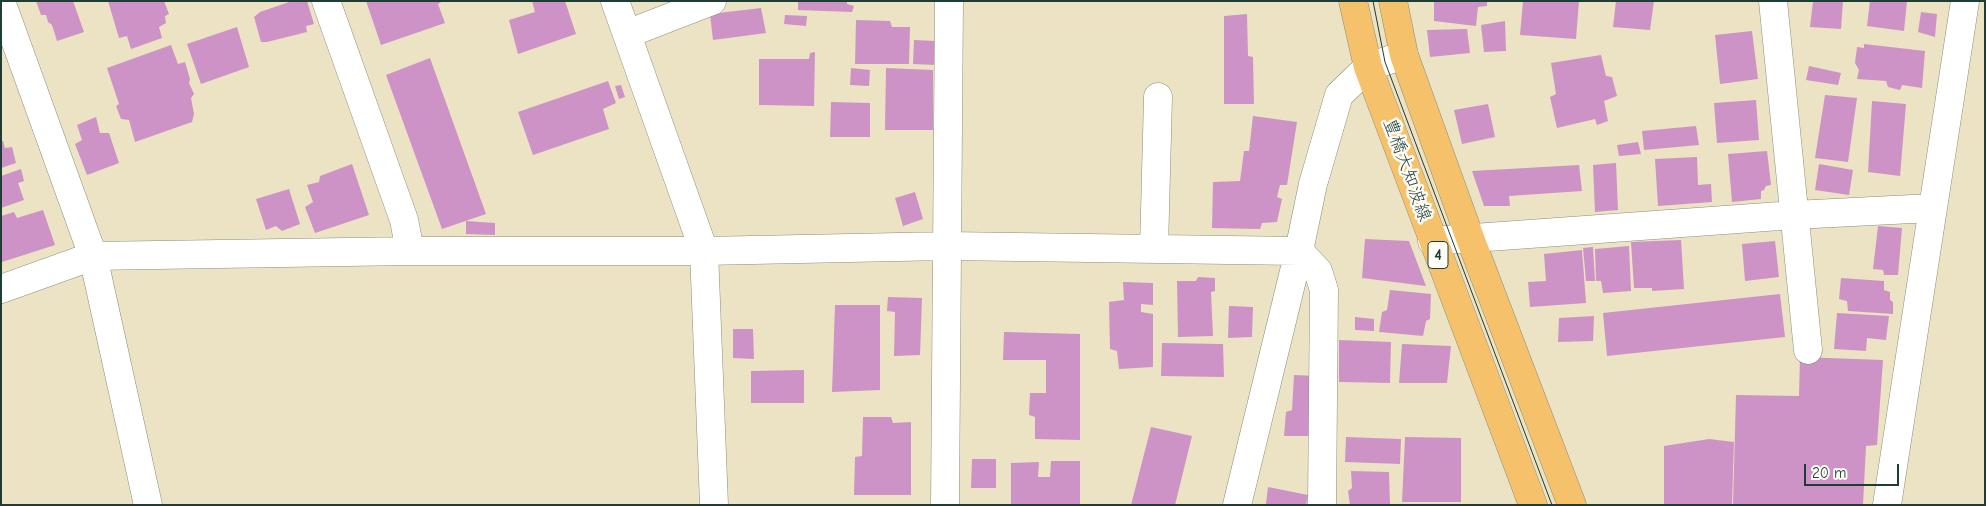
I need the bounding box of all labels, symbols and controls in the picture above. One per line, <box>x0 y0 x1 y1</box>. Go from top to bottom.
street label: 豊橋大知波線 <box>1378 116 1436 224</box>
road number: 4 <box>1428 242 1448 268</box>
scale bar <box>1806 454 1901 486</box>
text: 20 m <box>1812 464 1846 482</box>

